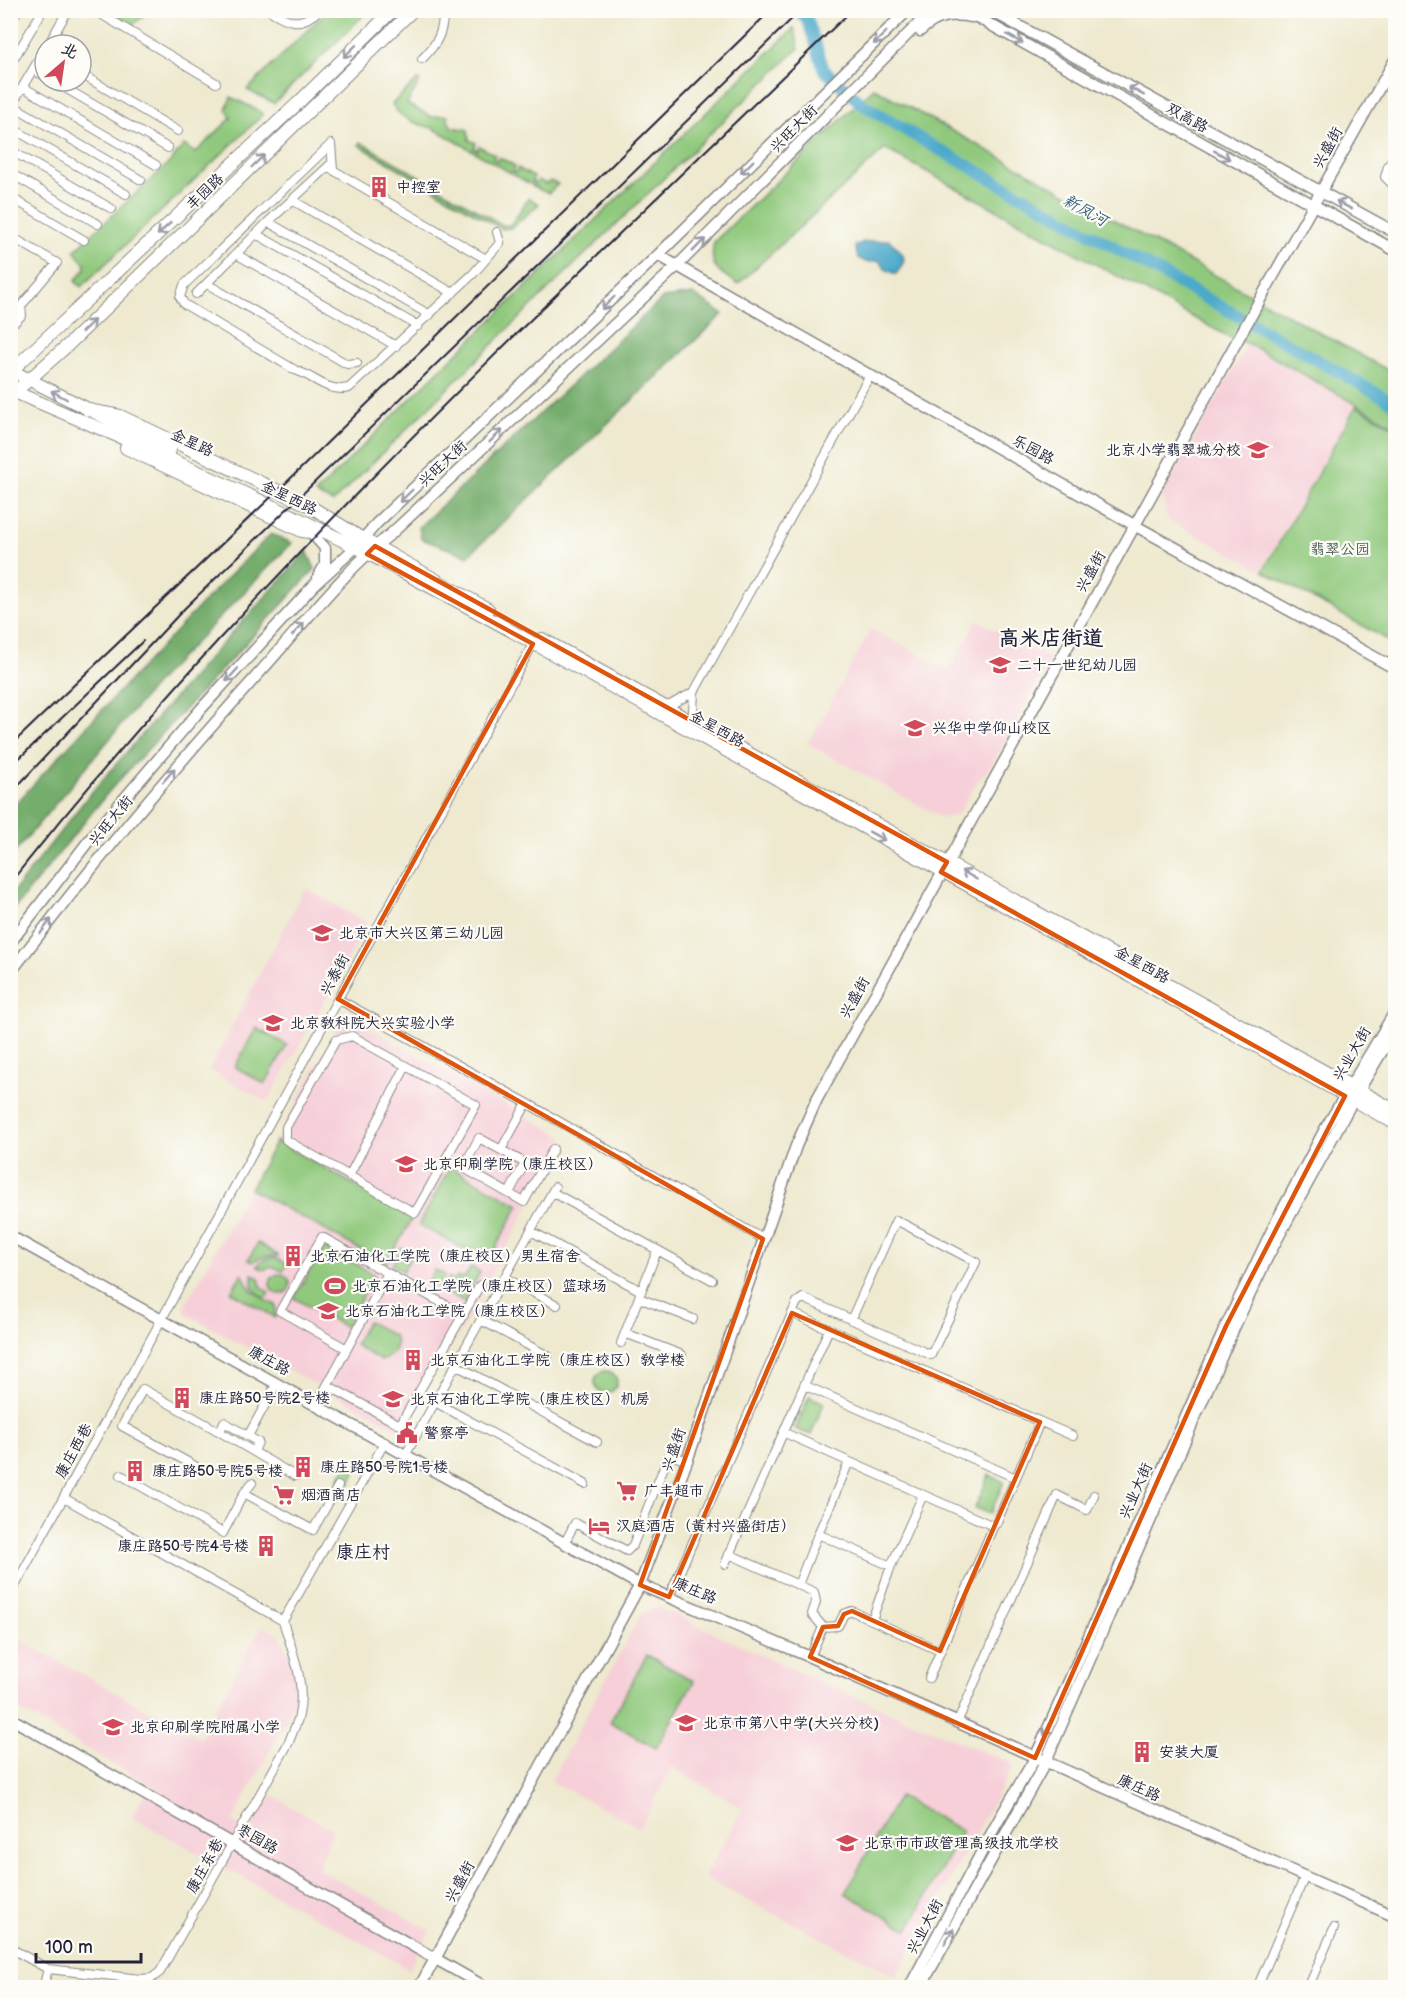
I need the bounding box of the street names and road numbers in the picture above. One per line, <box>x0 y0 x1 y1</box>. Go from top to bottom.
street label: 双高路 <box>1163 99 1211 137</box>
street label: 兴旺大街 <box>766 101 822 157</box>
street label: 兴盛街 <box>1309 124 1347 172</box>
street label: 丰园路 <box>182 170 228 214</box>
street label: 金星路 <box>168 425 216 461</box>
street label: 乐园路 <box>1009 431 1057 469</box>
street label: 兴旺大街 <box>415 437 471 491</box>
street label: 金星西路 <box>258 476 320 520</box>
street label: 兴盛街 <box>1072 548 1110 596</box>
street label: 金星西路 <box>686 706 748 752</box>
street label: 兴旺大街 <box>85 792 137 850</box>
street label: 金星西路 <box>1111 942 1173 988</box>
street label: 兴泰街 <box>316 951 354 999</box>
street label: 兴盛街 <box>836 974 874 1022</box>
street label: 兴业大街 <box>1329 1023 1375 1085</box>
street label: 康庄路 <box>245 1342 293 1380</box>
street label: 康庄西巷 <box>51 1420 97 1482</box>
street label: 兴盛街 <box>658 1426 690 1474</box>
street label: 兴业大街 <box>1115 1460 1157 1522</box>
street label: 康庄路 <box>671 1573 719 1609</box>
street label: 康庄路 <box>1115 1770 1163 1806</box>
street label: 枣园路 <box>233 1820 281 1858</box>
street label: 康庄东巷 <box>182 1835 228 1897</box>
street label: 兴盛街 <box>441 1858 479 1906</box>
street label: 兴业大街 <box>903 1896 947 1958</box>

